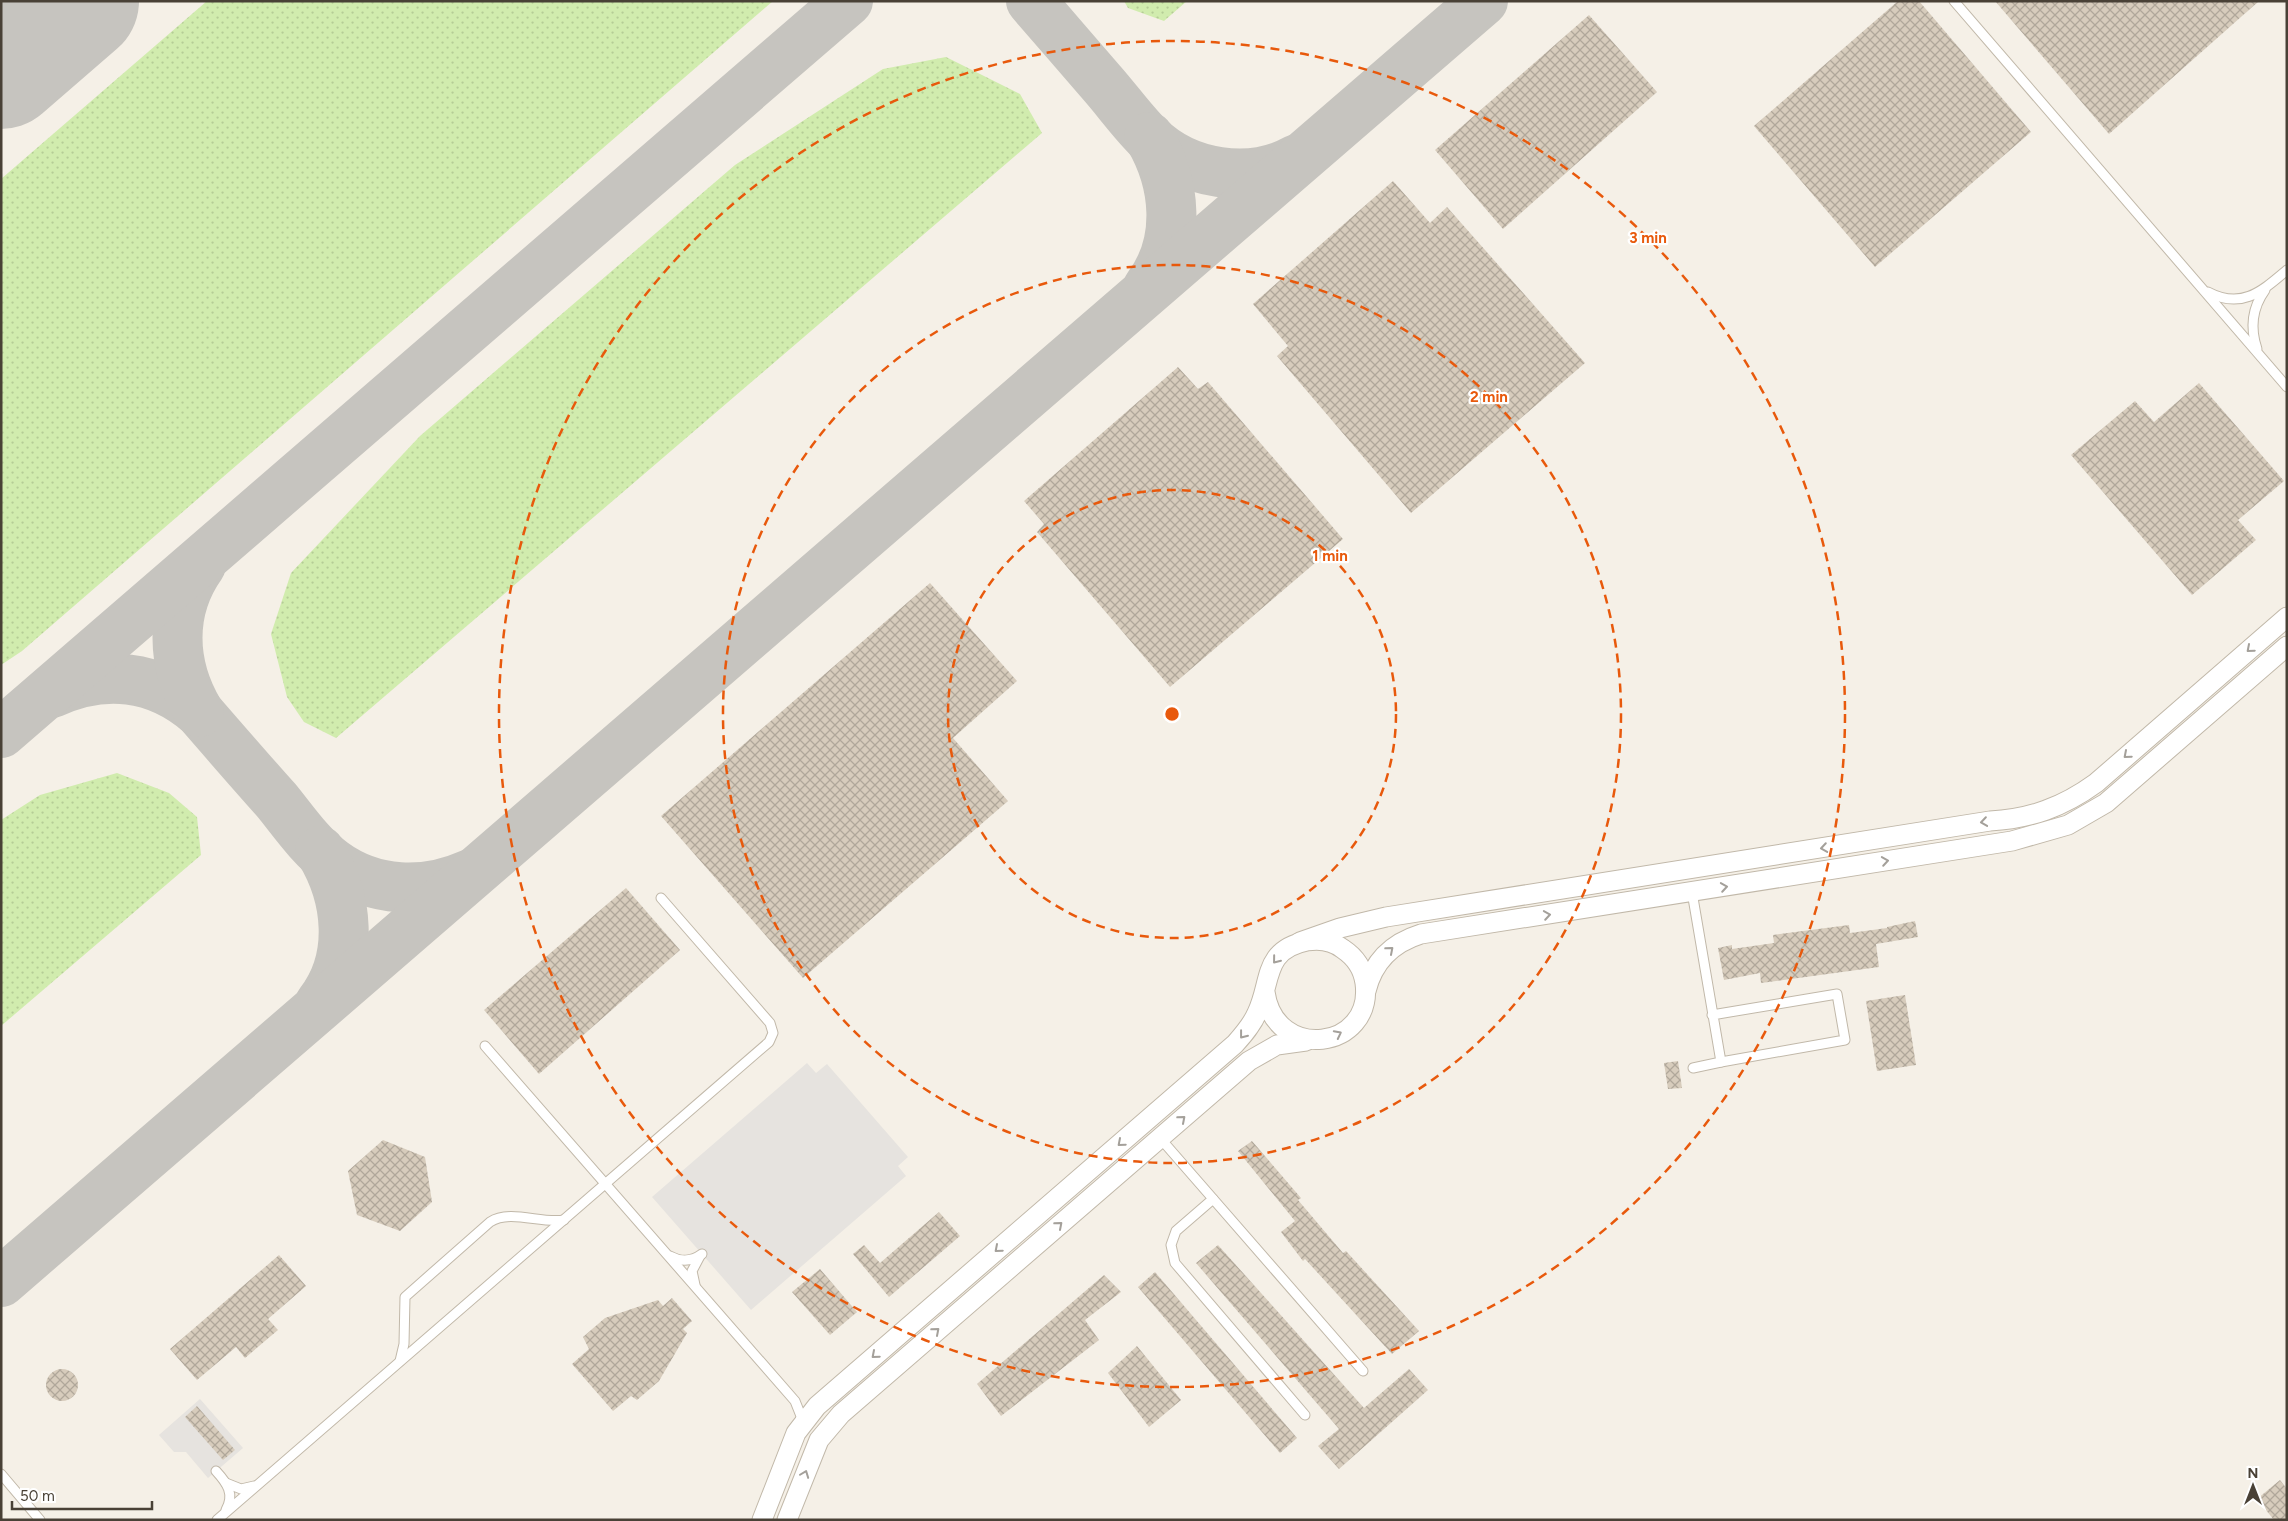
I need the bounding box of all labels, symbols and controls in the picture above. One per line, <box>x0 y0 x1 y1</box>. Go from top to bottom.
text: 3 min <box>1629 229 1667 247</box>
text: 2 min <box>1470 388 1508 406</box>
text: 1 min <box>1312 547 1348 565</box>
one-way arrow <box>2247 643 2256 651</box>
centre of rings <box>1163 705 1181 723</box>
one-way arrow <box>2124 749 2133 758</box>
one-way arrow <box>1980 817 1988 827</box>
one-way arrow <box>1819 842 1828 852</box>
one-way arrow <box>1881 856 1889 867</box>
one-way arrow <box>1720 882 1729 892</box>
one-way arrow <box>1542 910 1551 920</box>
one-way arrow <box>1385 947 1394 956</box>
one-way arrow <box>1273 954 1282 963</box>
one-way arrow <box>1240 1029 1248 1038</box>
one-way arrow <box>1332 1030 1341 1040</box>
one-way arrow <box>1176 1116 1185 1125</box>
one-way arrow <box>1118 1137 1127 1146</box>
one-way arrow <box>1053 1222 1062 1231</box>
one-way arrow <box>995 1243 1004 1252</box>
one-way arrow <box>931 1328 940 1337</box>
one-way arrow <box>872 1350 881 1359</box>
north arrow <box>2228 1461 2278 1511</box>
text: N <box>2248 1465 2258 1482</box>
one-way arrow <box>798 1470 809 1479</box>
scale bar <box>12 1478 152 1510</box>
text: 50 m <box>20 1487 55 1505</box>

